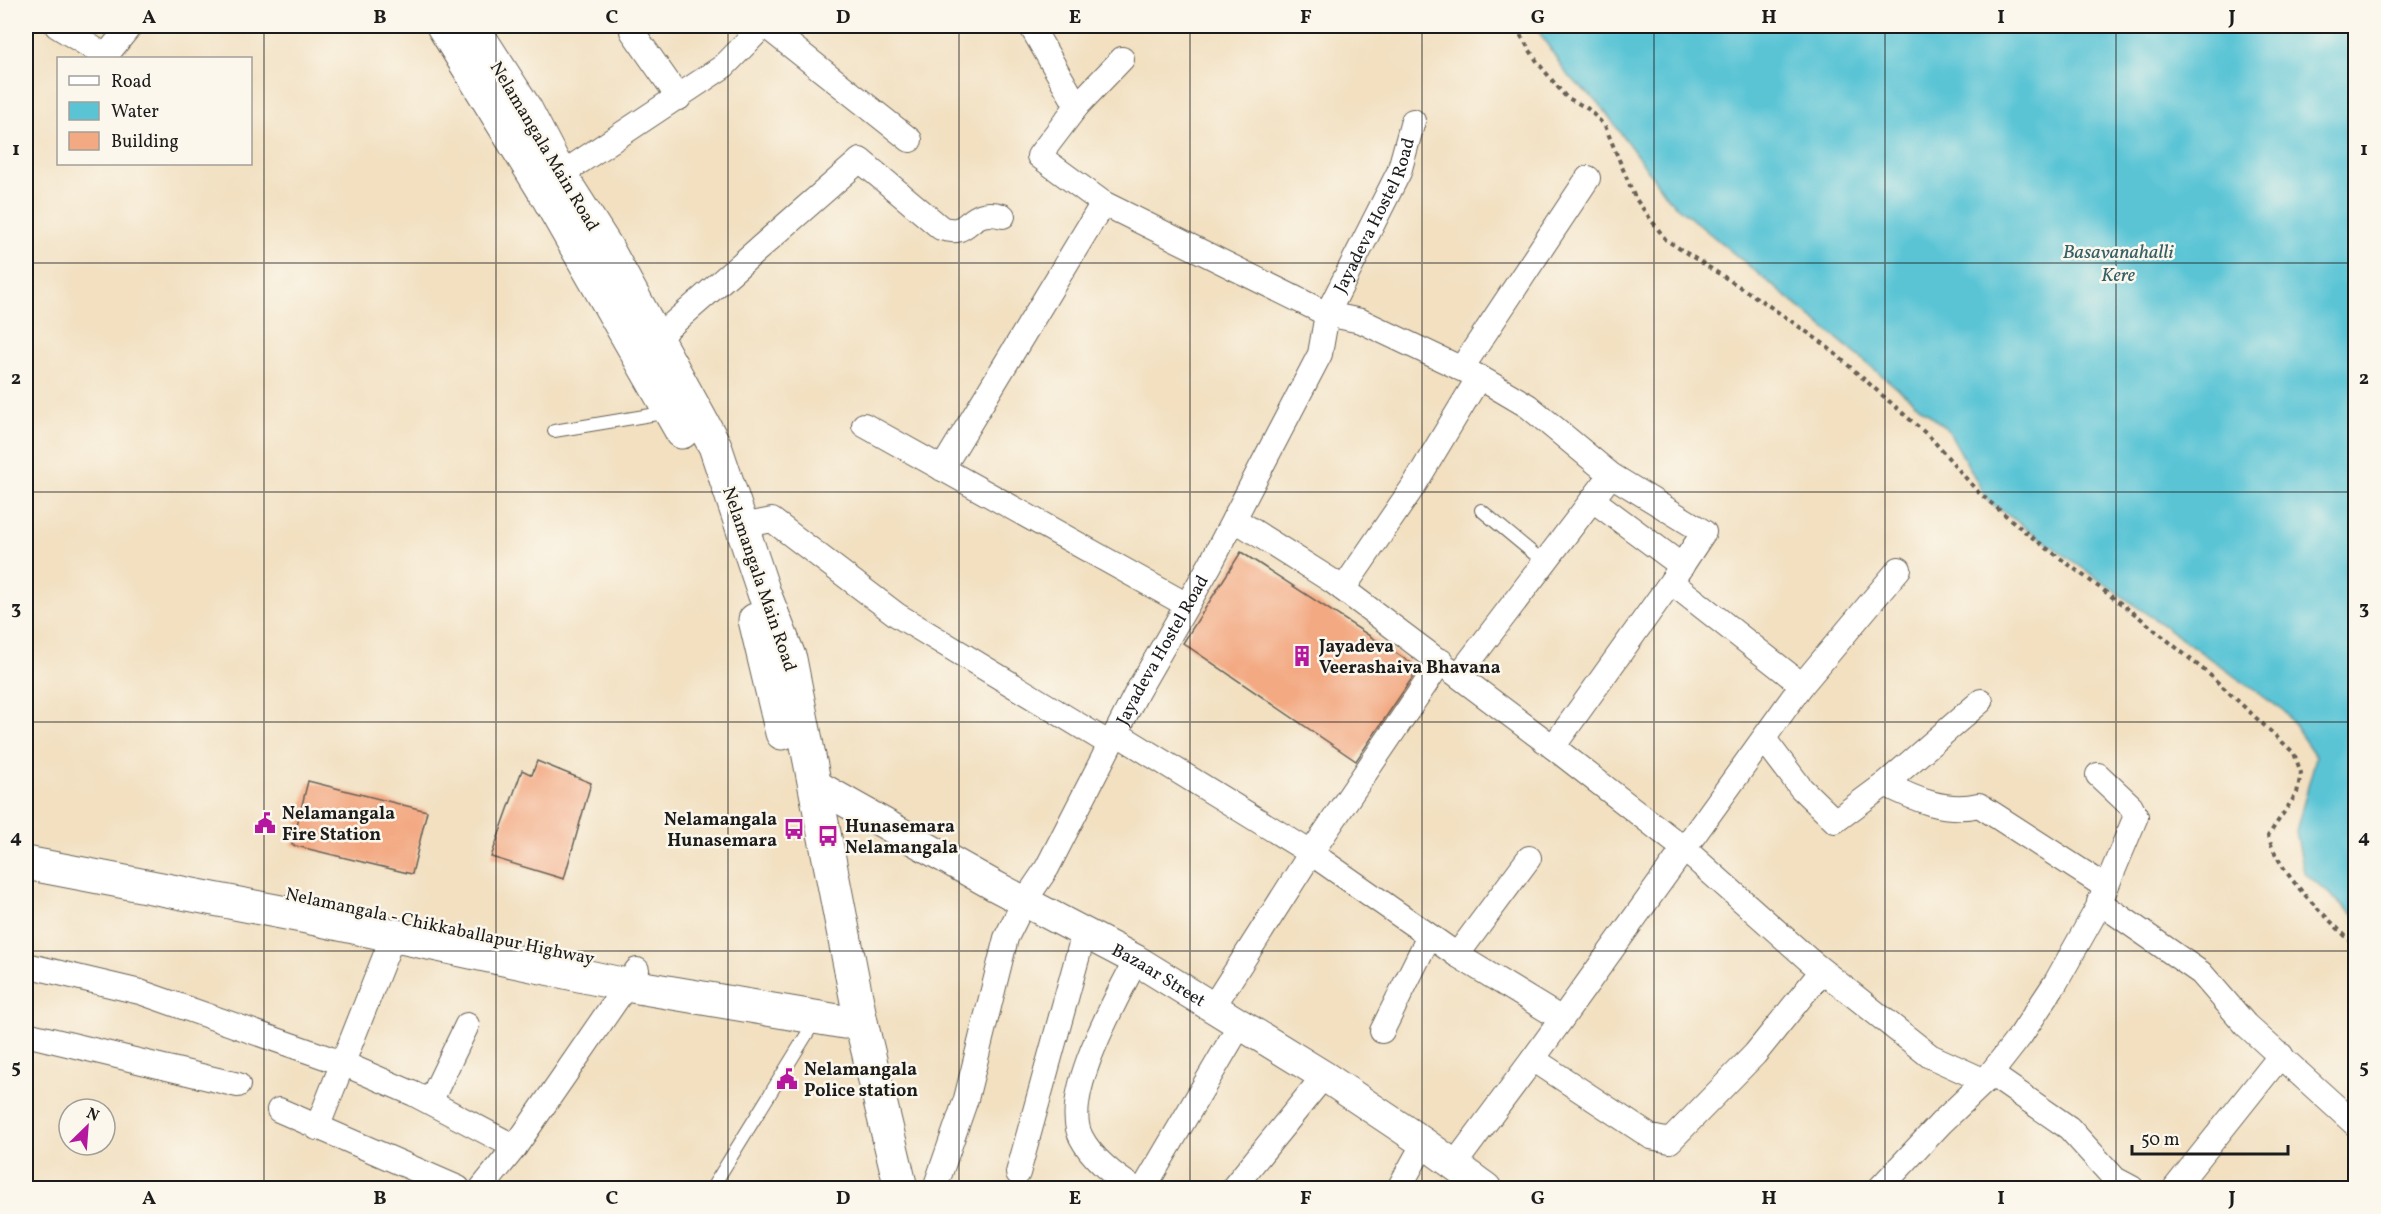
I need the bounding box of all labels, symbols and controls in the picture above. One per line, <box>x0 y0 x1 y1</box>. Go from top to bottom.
text: A <box>142 4 156 32</box>
text: B <box>373 4 387 32</box>
text: C <box>606 4 619 32</box>
text: D <box>836 4 850 32</box>
text: E <box>1069 4 1081 32</box>
text: F <box>1300 4 1312 32</box>
text: G <box>1531 4 1545 32</box>
text: H <box>1761 4 1777 32</box>
text: I <box>1997 4 2005 32</box>
text: J <box>2227 4 2236 32</box>
legend <box>57 57 252 165</box>
street label: Nelamangala Main Road <box>483 57 604 236</box>
text: Road <box>111 70 152 95</box>
text: Water <box>111 100 159 125</box>
text: Building <box>111 130 179 155</box>
street label: Jayadeva Hostel Road <box>1329 135 1422 298</box>
text: 1 <box>12 136 20 164</box>
text: 1 <box>2360 136 2368 164</box>
water label: Basavanahalli Kere <box>2063 239 2174 290</box>
text: 2 <box>11 365 21 393</box>
text: 2 <box>2359 365 2369 393</box>
street label: Nelamangala Main Road <box>715 484 802 675</box>
street label: Jayadeva Hostel Road <box>1111 571 1216 730</box>
text: 3 <box>11 595 21 623</box>
text: 3 <box>2359 595 2369 623</box>
place label: Jayadeva Veerashaiva Bhavana <box>1318 635 1501 681</box>
building icon: Jayadeva Veerashaiva Bhavana <box>1290 644 1314 668</box>
place label: Nelamangala Fire Station <box>282 802 395 848</box>
place label: Nelamangala Hunasemara <box>664 808 777 854</box>
public building icon: Nelamangala Fire Station <box>253 811 277 835</box>
place label: Hunasemara Nelamangala <box>845 815 958 861</box>
bus stop icon: Nelamangala Hunasemara <box>782 817 806 841</box>
text: 4 <box>10 824 22 852</box>
bus stop icon: Hunasemara Nelamangala <box>816 824 840 848</box>
text: 4 <box>2358 824 2370 852</box>
street label: Nelamangala - Chikkaballapur Highway <box>283 882 597 973</box>
street label: Bazaar Street <box>1107 938 1210 1014</box>
text: 5 <box>11 1054 21 1082</box>
text: 5 <box>2359 1054 2369 1082</box>
place label: Nelamangala Police station <box>804 1058 918 1104</box>
public building icon: Nelamangala Police station <box>775 1067 799 1091</box>
north arrow <box>57 1097 117 1157</box>
text: N <box>83 1103 103 1128</box>
scale bar <box>2132 1118 2288 1156</box>
text: 50 m <box>2141 1128 2180 1153</box>
text: A <box>142 1185 156 1213</box>
text: B <box>373 1185 387 1213</box>
text: C <box>606 1185 619 1213</box>
text: D <box>836 1185 850 1213</box>
text: E <box>1069 1185 1081 1213</box>
text: F <box>1300 1185 1312 1213</box>
text: G <box>1531 1185 1545 1213</box>
text: H <box>1761 1185 1777 1213</box>
text: I <box>1997 1185 2005 1213</box>
text: J <box>2227 1185 2236 1213</box>

